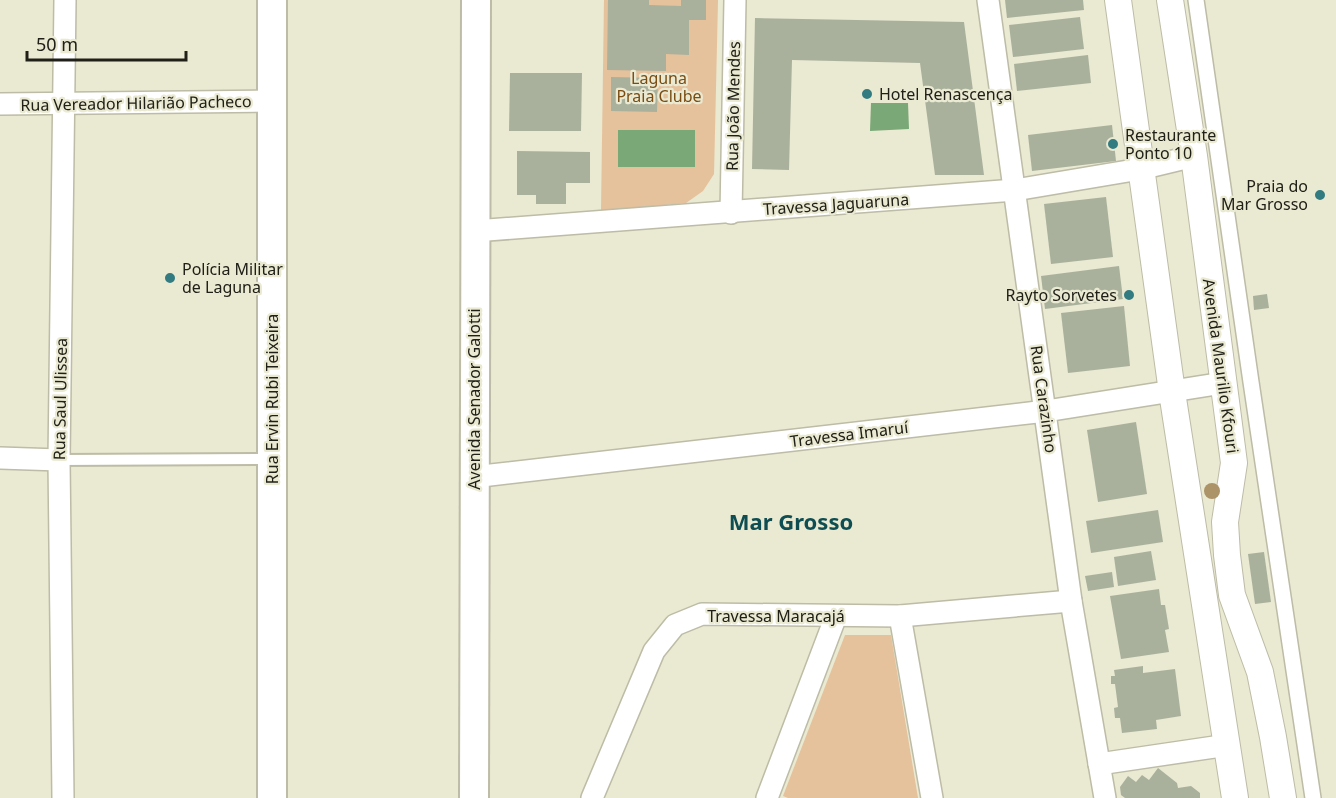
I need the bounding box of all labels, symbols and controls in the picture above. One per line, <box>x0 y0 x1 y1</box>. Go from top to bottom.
scale bar <box>27 24 186 62</box>
text: 50 m <box>36 32 78 56</box>
street label: Rua João Mendes <box>721 41 745 171</box>
park label: Laguna Praia Clube <box>616 67 702 107</box>
place label: Hotel Renascença <box>879 83 1012 105</box>
marker: Hotel Renascença <box>860 87 874 101</box>
street label: Rua Vereador Hilarião Pacheco <box>20 90 252 116</box>
place label: Restaurante Ponto 10 <box>1125 124 1216 164</box>
marker: Restaurante Ponto 10 <box>1106 137 1120 151</box>
place label: Praia do Mar Grosso <box>1221 175 1308 215</box>
street label: Travessa Jaguaruna <box>762 188 910 220</box>
marker: Praia do Mar Grosso <box>1313 188 1327 202</box>
place label: Polícia Militar de Laguna <box>182 258 283 298</box>
marker: Polícia Militar de Laguna <box>163 271 177 285</box>
street label: Avenida Maurilio Kfouri <box>1198 277 1244 455</box>
place label: Rayto Sorvetes <box>1006 284 1117 306</box>
marker: Rayto Sorvetes <box>1122 288 1136 302</box>
street label: Avenida Senador Galotti <box>463 308 485 490</box>
street label: Rua Ervin Rubi Teixeira <box>261 314 283 484</box>
street label: Rua Saul Ulissea <box>48 338 72 460</box>
street label: Rua Carazinho <box>1026 344 1062 454</box>
street label: Travessa Imaruí <box>789 416 910 452</box>
district label: Mar Grosso <box>729 506 853 536</box>
street label: Travessa Maracajá <box>707 605 845 627</box>

